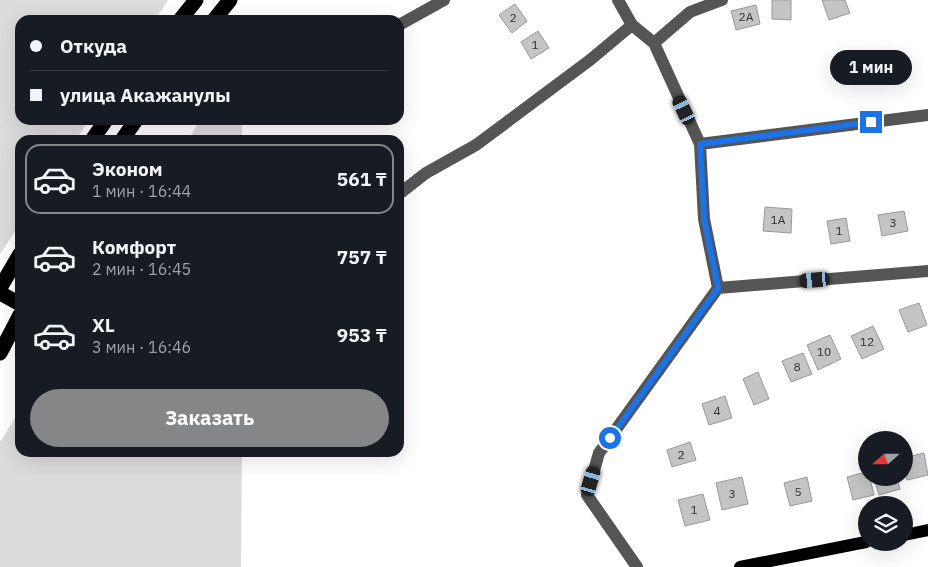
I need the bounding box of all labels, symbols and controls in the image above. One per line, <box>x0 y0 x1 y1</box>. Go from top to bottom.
house number: 2А <box>739 9 754 24</box>
house number: 2 <box>509 10 517 25</box>
text: Откуда <box>60 34 127 58</box>
house number: 1 <box>531 37 539 52</box>
callout: 1 мин <box>830 49 912 84</box>
text: 1 мин <box>849 57 893 77</box>
text: улица Акажанулы <box>60 83 231 107</box>
car <box>670 93 697 127</box>
route end <box>860 111 882 133</box>
icon: car <box>32 157 77 202</box>
text: Эконом <box>92 157 163 181</box>
text: 561 ₸ <box>337 167 387 191</box>
text: 1 мин · 16:44 <box>92 181 191 201</box>
house number: 1А <box>771 212 786 227</box>
house number: 3 <box>889 215 897 230</box>
house number: 1 <box>835 223 843 238</box>
icon: car <box>32 235 77 280</box>
text: Комфорт <box>92 235 176 259</box>
text: 757 ₸ <box>337 245 387 269</box>
text: 2 мин · 16:45 <box>92 259 191 279</box>
car <box>799 271 830 289</box>
icon: car <box>32 313 77 358</box>
text: XL <box>92 313 115 337</box>
text: 953 ₸ <box>337 323 387 347</box>
house number: 12 <box>860 334 874 349</box>
text: 3 мин · 16:46 <box>92 337 191 357</box>
house number: 10 <box>817 344 831 359</box>
house number: 8 <box>793 359 801 374</box>
button: Заказать <box>30 389 389 447</box>
house number: 4 <box>713 403 721 418</box>
route start <box>599 427 621 449</box>
north arrow <box>858 431 912 486</box>
map controls <box>858 431 913 551</box>
house number: 2 <box>677 447 685 462</box>
car <box>579 465 602 497</box>
house number: 5 <box>794 484 802 499</box>
house number: 3 <box>728 486 736 501</box>
button: layers <box>858 496 913 551</box>
house number: 1 <box>690 502 698 517</box>

